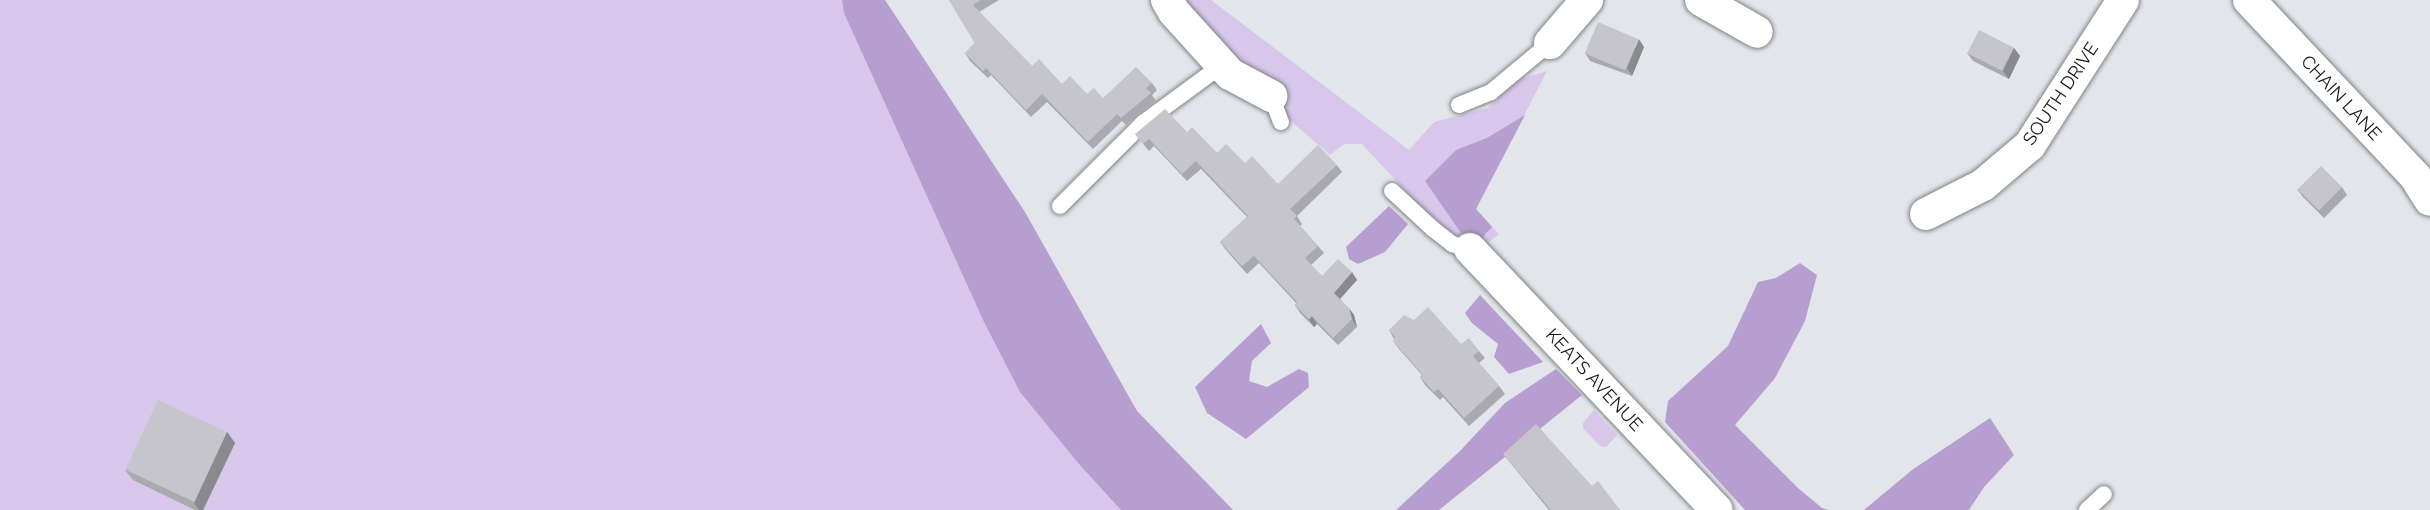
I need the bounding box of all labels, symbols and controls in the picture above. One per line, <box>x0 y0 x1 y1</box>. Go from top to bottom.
street label: SOUTH DRIVE <box>2019 39 2103 149</box>
street label: CHAIN LANE <box>2296 51 2386 145</box>
street label: KEATS AVENUE <box>1541 324 1647 436</box>

